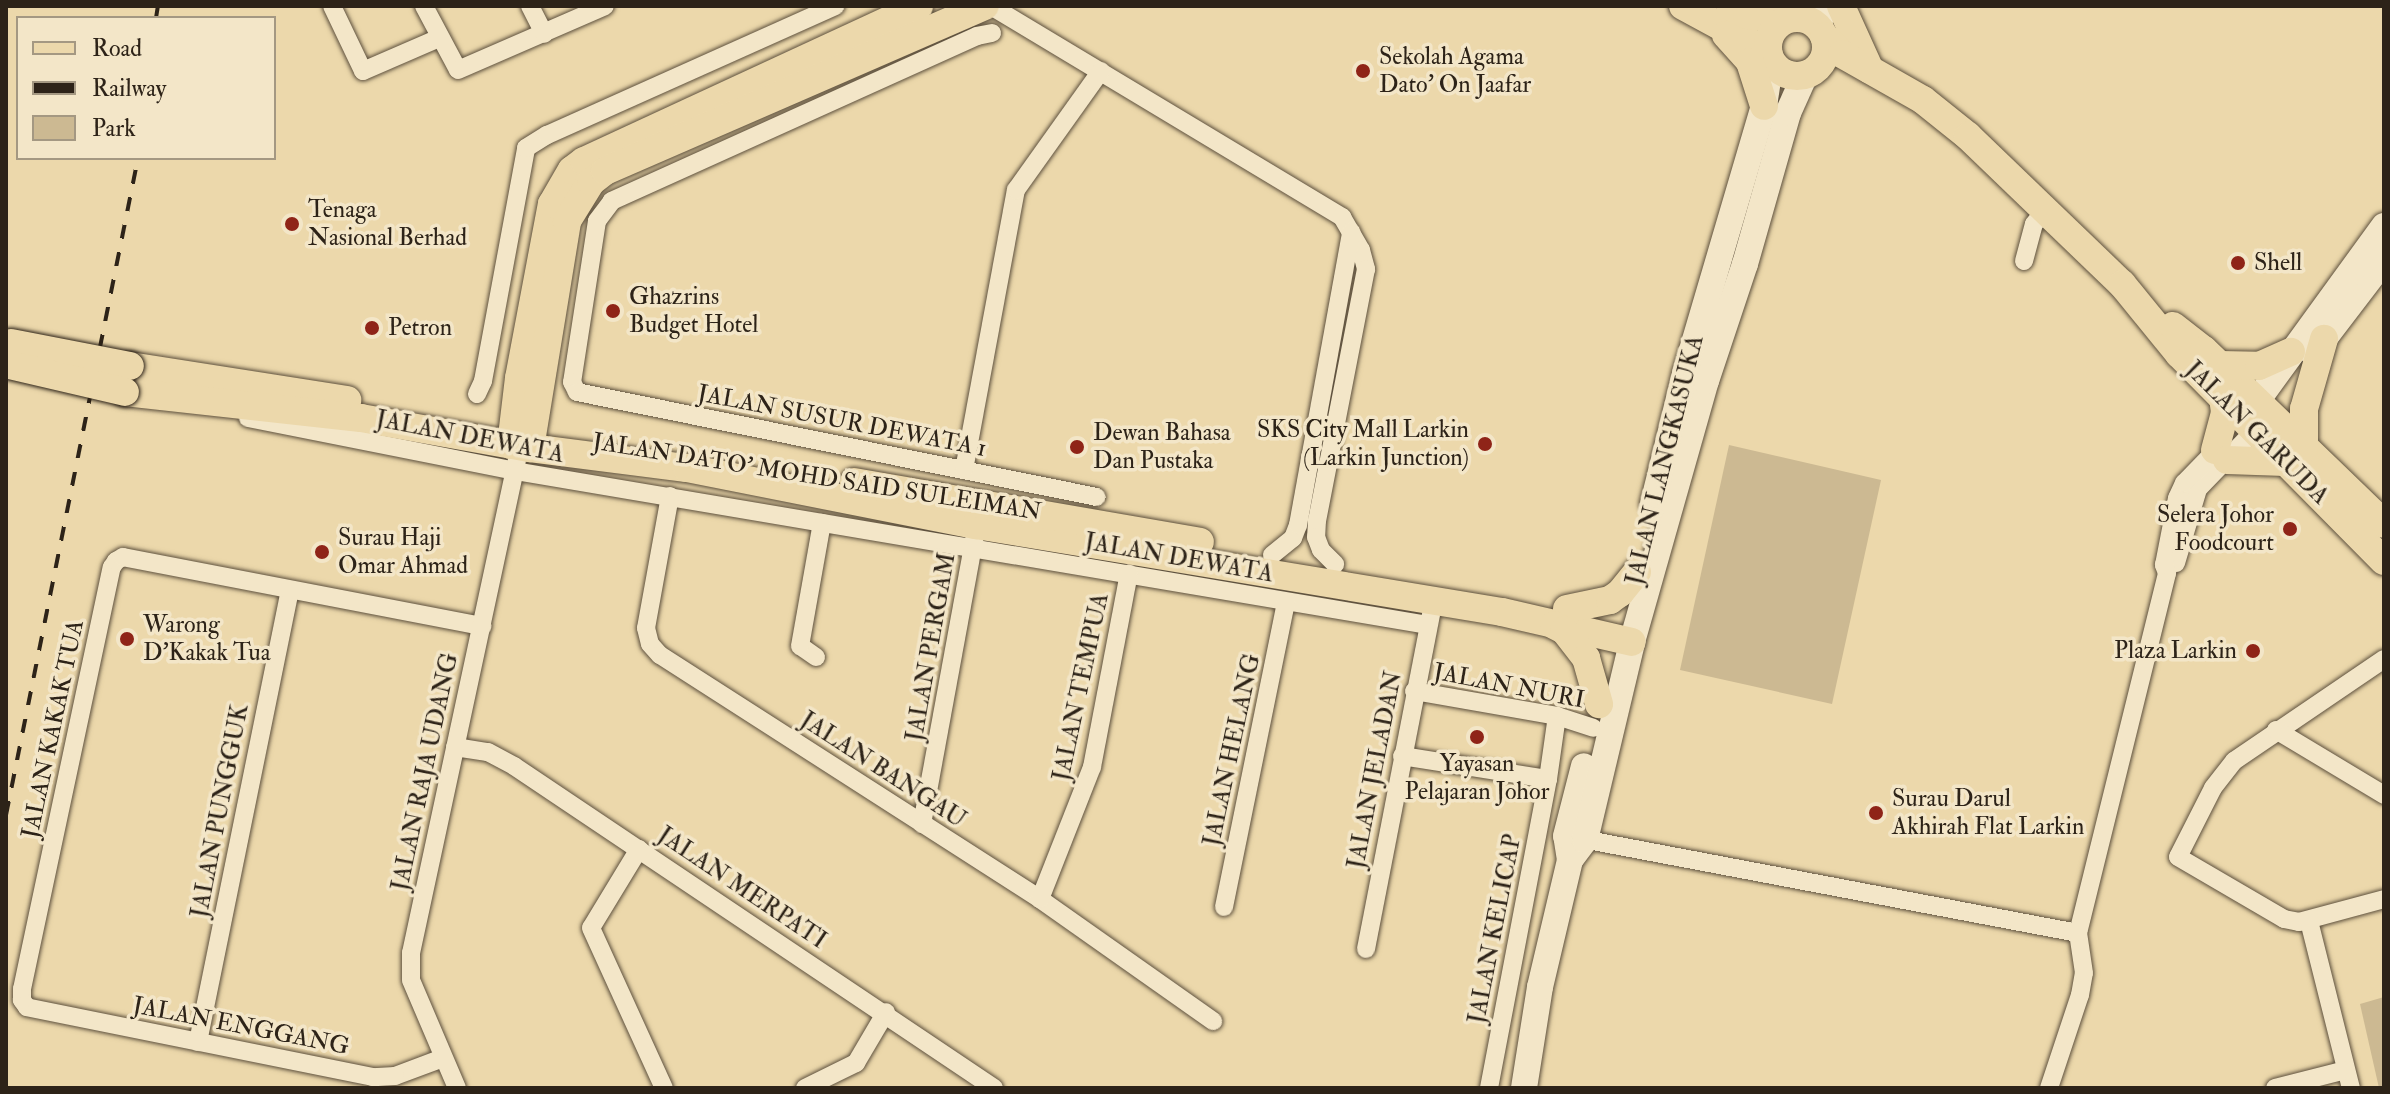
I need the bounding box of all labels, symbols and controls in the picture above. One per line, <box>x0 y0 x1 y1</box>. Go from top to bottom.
legend <box>16 16 276 160</box>
text: Road <box>92 33 142 64</box>
place label: Sekolah Agama Dato' On Jaafar <box>1379 43 1531 99</box>
marker: Sekolah Agama Dato' On Jaafar <box>1354 62 1372 80</box>
text: Railway <box>92 73 166 104</box>
text: Park <box>92 113 136 144</box>
place label: Tenaga Nasional Berhad <box>308 196 467 252</box>
marker: Tenaga Nasional Berhad <box>283 215 301 233</box>
place label: Shell <box>2254 249 2302 277</box>
marker: Shell <box>2229 254 2247 272</box>
place label: Ghazrins Budget Hotel <box>629 283 759 339</box>
marker: Ghazrins Budget Hotel <box>604 302 622 320</box>
place label: Petron <box>388 314 452 342</box>
marker: Petron <box>363 319 381 337</box>
street label: JALAN LANGKASUKA <box>1620 332 1710 588</box>
street label: JALAN GARUDA <box>2179 355 2335 511</box>
street label: JALAN SUSUR DEWATA 1 <box>695 379 989 463</box>
street label: JALAN DEWATA <box>374 405 566 469</box>
place label: SKS City Mall Larkin (Larkin Junction) <box>1257 416 1469 472</box>
place label: Dewan Bahasa Dan Pustaka <box>1093 419 1231 475</box>
street label: JALAN DATO' MOHD SAID SULEIMAN <box>591 427 1043 527</box>
marker: SKS City Mall Larkin (Larkin Junction) <box>1476 435 1494 453</box>
marker: Dewan Bahasa Dan Pustaka <box>1068 438 1086 456</box>
place label: Selera Johor Foodcourt <box>2157 501 2274 557</box>
marker: Selera Johor Foodcourt <box>2281 520 2299 538</box>
place label: Surau Haji Omar Ahmad <box>338 524 468 580</box>
street label: JALAN DEWATA <box>1083 527 1275 589</box>
marker: Surau Haji Omar Ahmad <box>313 543 331 561</box>
street label: JALAN PERGAM <box>900 550 962 744</box>
street label: JALAN TEMPUA <box>1047 590 1115 784</box>
place label: Warong D’Kakak Tua <box>143 611 271 667</box>
street label: JALAN KAKAK TUA <box>16 617 90 841</box>
marker: Warong D’Kakak Tua <box>118 630 136 648</box>
place label: Plaza Larkin <box>2114 637 2237 665</box>
marker: Plaza Larkin <box>2244 642 2262 660</box>
street label: JALAN RAJA UDANG <box>386 650 464 894</box>
street label: JALAN HELANG <box>1198 651 1266 849</box>
street label: JALAN NURI <box>1431 657 1587 715</box>
street label: JALAN JELADAN <box>1342 669 1408 871</box>
street label: JALAN PUNGGUK <box>185 702 255 920</box>
street label: JALAN BANGAU <box>795 706 971 834</box>
marker: Yayasan Pelajaran Johor <box>1468 728 1486 746</box>
place label: Yayasan Pelajaran Johor <box>1405 750 1549 806</box>
place label: Surau Darul Akhirah Flat Larkin <box>1892 785 2084 841</box>
marker: Surau Darul Akhirah Flat Larkin <box>1867 804 1885 822</box>
street label: JALAN MERPATI <box>652 821 832 955</box>
street label: JALAN KELICAP <box>1463 832 1527 1026</box>
street label: JALAN ENGGANG <box>130 991 352 1061</box>

